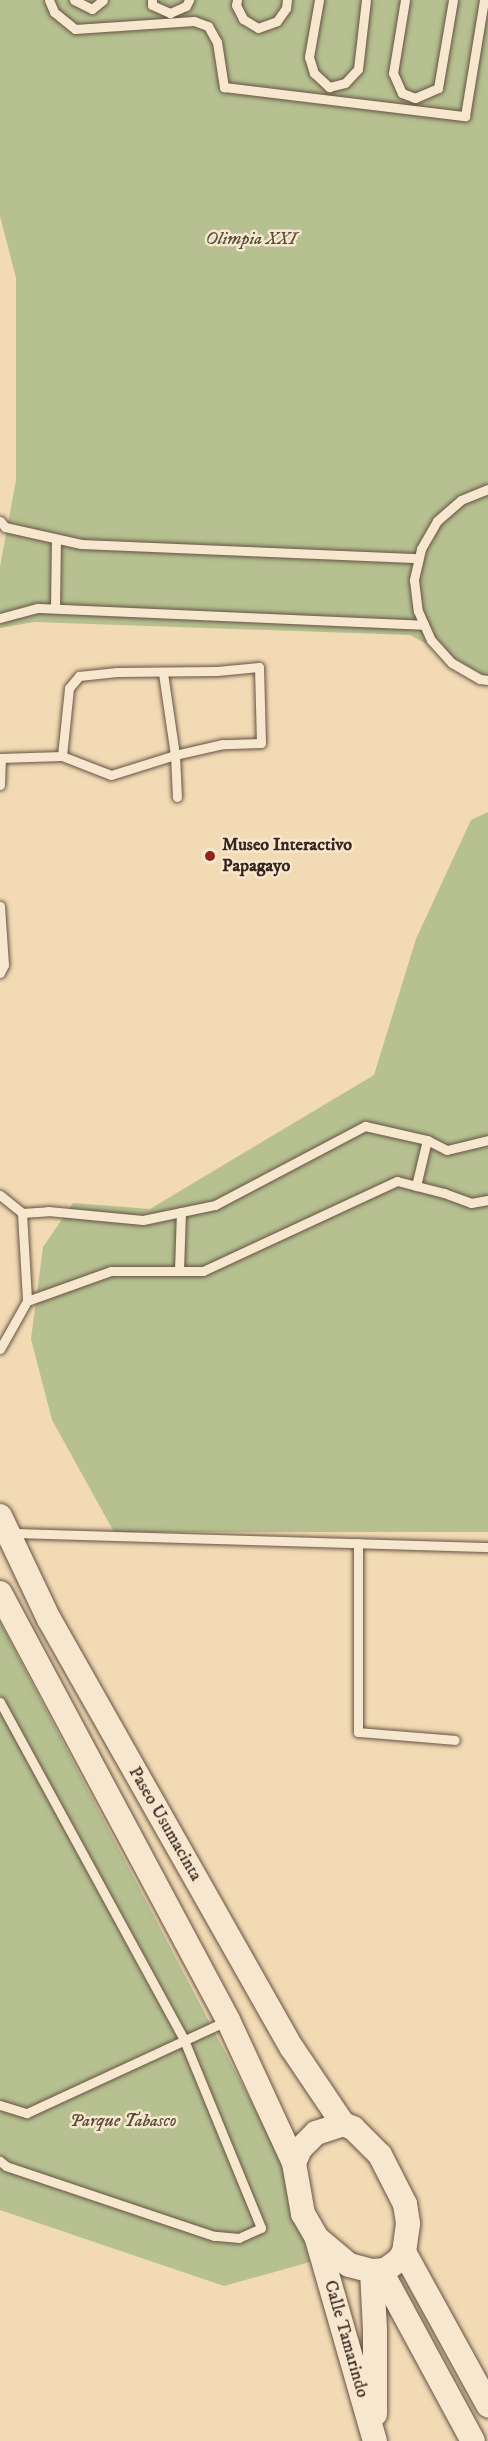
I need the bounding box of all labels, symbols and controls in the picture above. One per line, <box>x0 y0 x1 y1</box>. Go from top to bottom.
park label: Olimpia XXI <box>206 228 296 250</box>
place label: Museo Interactivo Papagayo <box>222 835 352 878</box>
marker: Museo Interactivo Papagayo <box>203 849 217 863</box>
street label: Paseo Usumacinta <box>123 1763 207 1885</box>
park label: Parque Tabasco <box>70 2110 176 2132</box>
street label: Calle Tamarindo <box>319 2278 373 2400</box>

